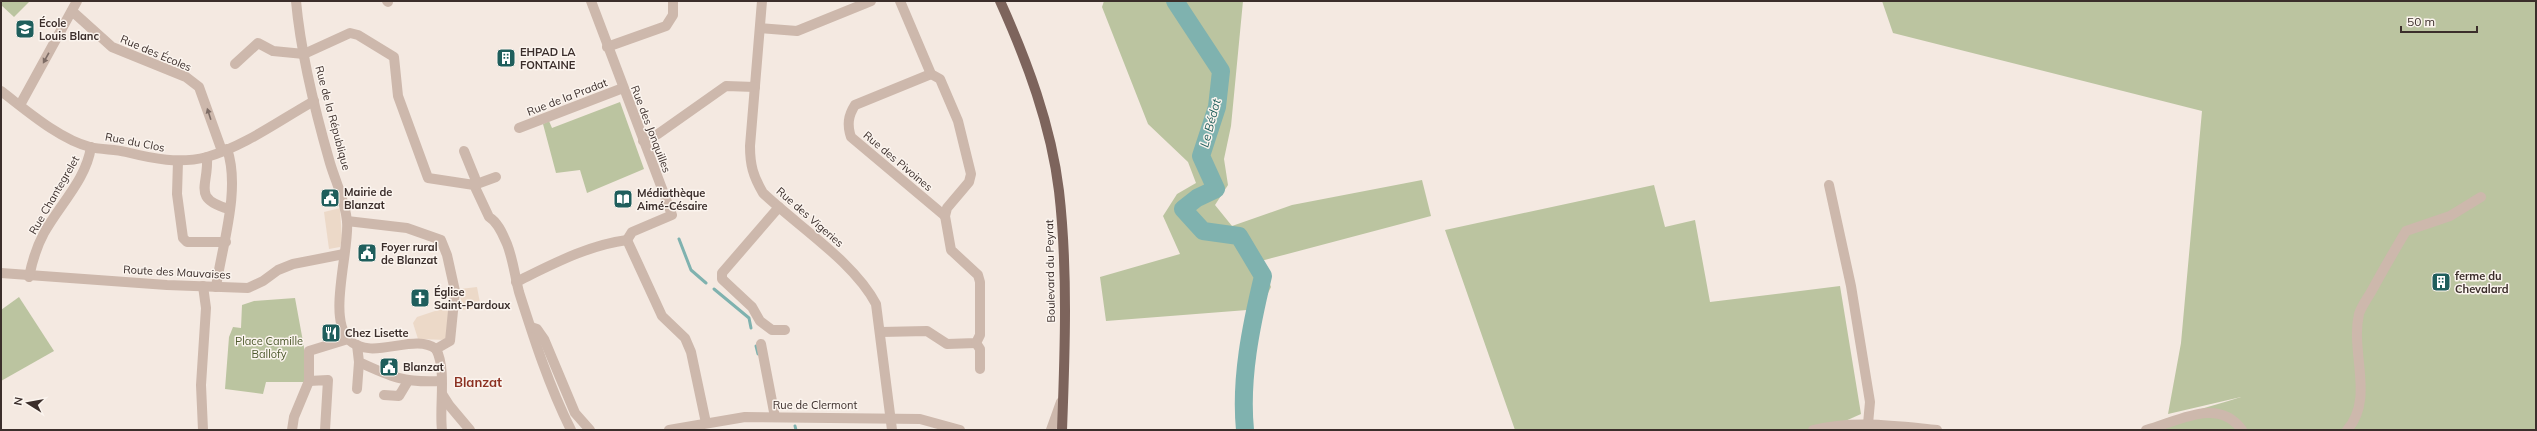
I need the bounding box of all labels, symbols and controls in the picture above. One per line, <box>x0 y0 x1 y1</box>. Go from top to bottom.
scale bar <box>2401 8 2477 34</box>
text: 50 m <box>2407 14 2435 29</box>
place label: École Louis Blanc <box>39 16 99 43</box>
school or university icon: École Louis Blanc <box>14 18 36 40</box>
street label: Rue des Écoles <box>118 32 194 74</box>
place label: EHPAD LA FONTAINE <box>520 45 576 72</box>
building icon: EHPAD LA FONTAINE <box>495 47 517 69</box>
one-way arrow <box>43 52 50 64</box>
street label: Rue de la République <box>312 64 354 172</box>
street label: Rue de la Pradat <box>525 75 609 119</box>
street label: Rue des Jonquilles <box>628 83 674 175</box>
water label: Le Bédat <box>1196 96 1224 149</box>
one-way arrow <box>206 108 212 120</box>
street label: Rue des Pivoines <box>861 128 935 194</box>
street label: Rue du Clos <box>104 129 166 155</box>
street label: Rue Chantegrelet <box>26 153 82 237</box>
street label: Rue des Vigeries <box>773 184 847 250</box>
place label: Mairie de Blanzat <box>344 185 392 212</box>
place label: Médiathèque Aimé-Césaire <box>637 186 708 213</box>
public building icon: Mairie de Blanzat <box>319 187 341 209</box>
library icon: Médiathèque Aimé-Césaire <box>612 188 634 210</box>
street label: Boulevard du Peyrat <box>1042 219 1058 323</box>
place label: Foyer rural de Blanzat <box>381 240 438 267</box>
public building icon: Foyer rural de Blanzat <box>356 242 378 264</box>
street label: Route des Mauvaises <box>123 262 231 282</box>
place label: ferme du Chevalard <box>2455 269 2509 296</box>
building icon: ferme du Chevalard <box>2430 271 2452 293</box>
place label: Église Saint-Pardoux <box>434 285 511 312</box>
church icon: Église Saint-Pardoux <box>409 287 431 309</box>
restaurant icon: Chez Lisette <box>320 322 342 344</box>
place label: Chez Lisette <box>345 326 408 340</box>
park label: Place Camille Ballofy <box>235 334 303 361</box>
public building icon: Blanzat <box>378 356 400 378</box>
place label: Blanzat <box>403 360 444 374</box>
district label: Blanzat <box>454 374 502 390</box>
north arrow <box>8 383 48 423</box>
text: N <box>11 396 26 407</box>
street label: Rue de Clermont <box>773 398 857 412</box>

